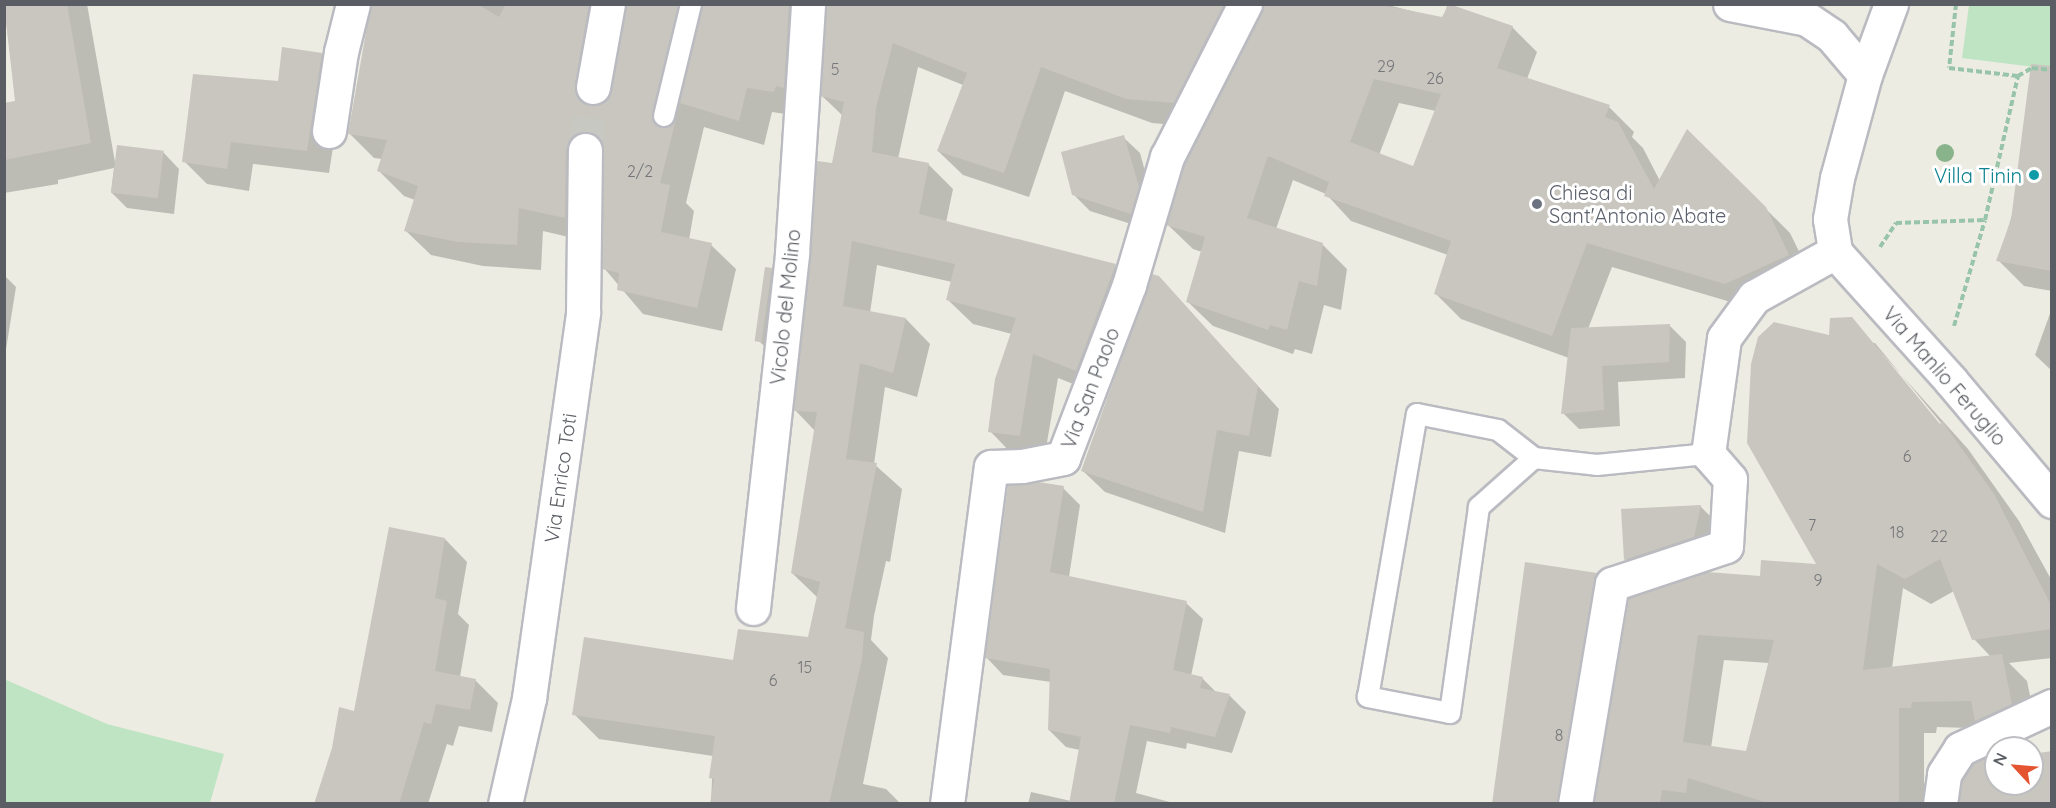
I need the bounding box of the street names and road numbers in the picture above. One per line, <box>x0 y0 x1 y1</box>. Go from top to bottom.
street label: Vicolo del Molino <box>765 228 805 386</box>
street label: Via Manlio Feruglio <box>1878 302 2012 450</box>
street label: Via San Paolo <box>1056 324 1124 452</box>
street label: Via Enrico Toti <box>539 412 581 544</box>

